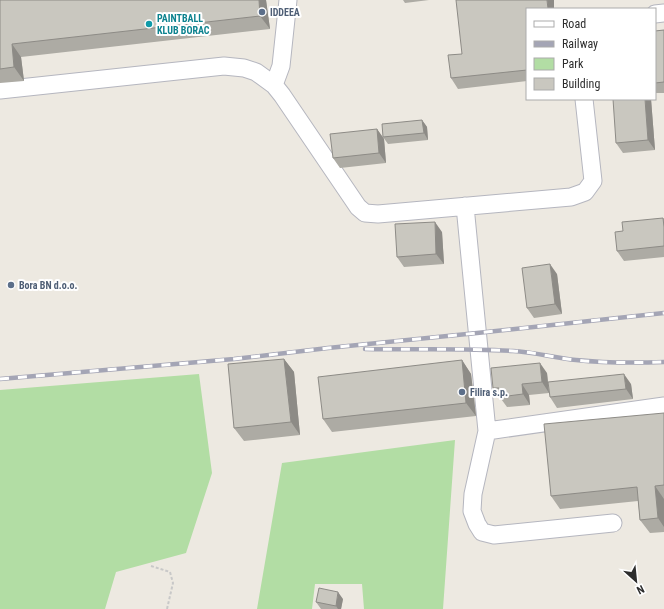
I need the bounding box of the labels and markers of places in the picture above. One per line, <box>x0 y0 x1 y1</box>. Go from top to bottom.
marker: IDDEEA <box>257 7 267 17</box>
place label: IDDEEA <box>270 7 300 18</box>
place label: PAINTBALL KLUB BORAC <box>157 13 210 36</box>
marker: PAINTBALL KLUB BORAC <box>144 19 154 29</box>
marker: Bora BN d.o.o. <box>6 280 16 290</box>
place label: Bora BN d.o.o. <box>19 280 78 291</box>
marker: Filira s.p. <box>457 387 467 397</box>
place label: Filira s.p. <box>470 387 508 398</box>

